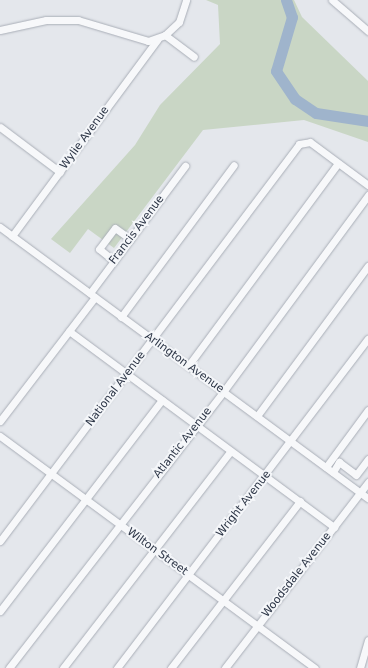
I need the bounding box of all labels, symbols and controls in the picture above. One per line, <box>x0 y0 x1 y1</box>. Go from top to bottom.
street label: Wylie Avenue <box>58 104 112 172</box>
street label: Francis Avenue <box>107 193 167 267</box>
street label: Arlington Avenue <box>142 330 226 396</box>
street label: National Avenue <box>84 349 148 429</box>
street label: Atlantic Avenue <box>151 405 215 481</box>
street label: Wright Avenue <box>214 468 274 540</box>
street label: Wilton Street <box>124 526 190 578</box>
street label: Woodsdale Avenue <box>260 530 334 620</box>

